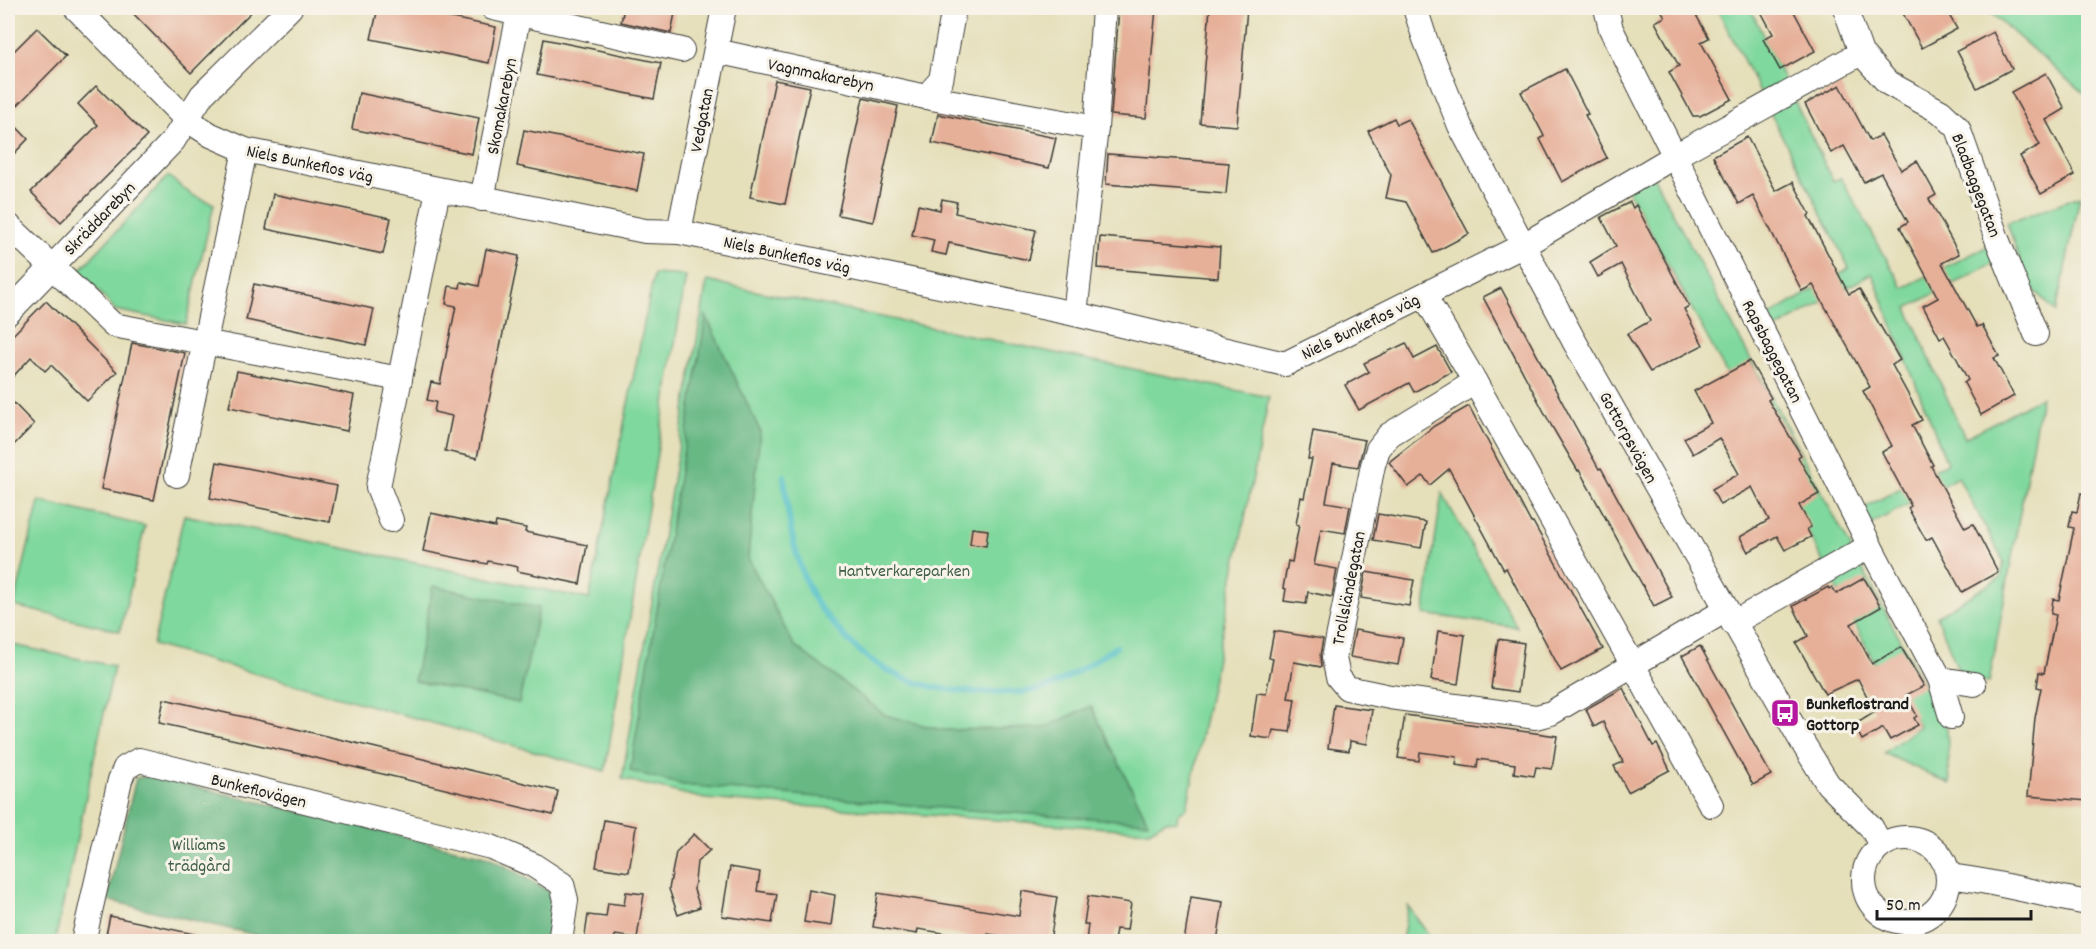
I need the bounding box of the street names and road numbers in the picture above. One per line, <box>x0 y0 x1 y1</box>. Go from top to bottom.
street label: Vagnmakarebyn <box>765 53 876 100</box>
street label: Skomakarebyn <box>482 56 525 157</box>
street label: Vedgatan <box>685 86 722 155</box>
street label: Bladbaggegatan <box>1943 130 2006 241</box>
street label: Niels Bunkeflos väg <box>244 140 375 191</box>
street label: Skräddarebyn <box>59 177 143 262</box>
street label: Niels Bunkeflos väg <box>721 231 852 282</box>
street label: Niels Bunkeflos väg <box>1298 289 1425 368</box>
street label: Rapsbaggegatan <box>1734 296 1808 408</box>
street label: Gottorpsvägen <box>1591 388 1662 489</box>
street label: Trollsländegatan <box>1327 529 1374 648</box>
street label: Bunkeflovägen <box>208 769 309 816</box>

